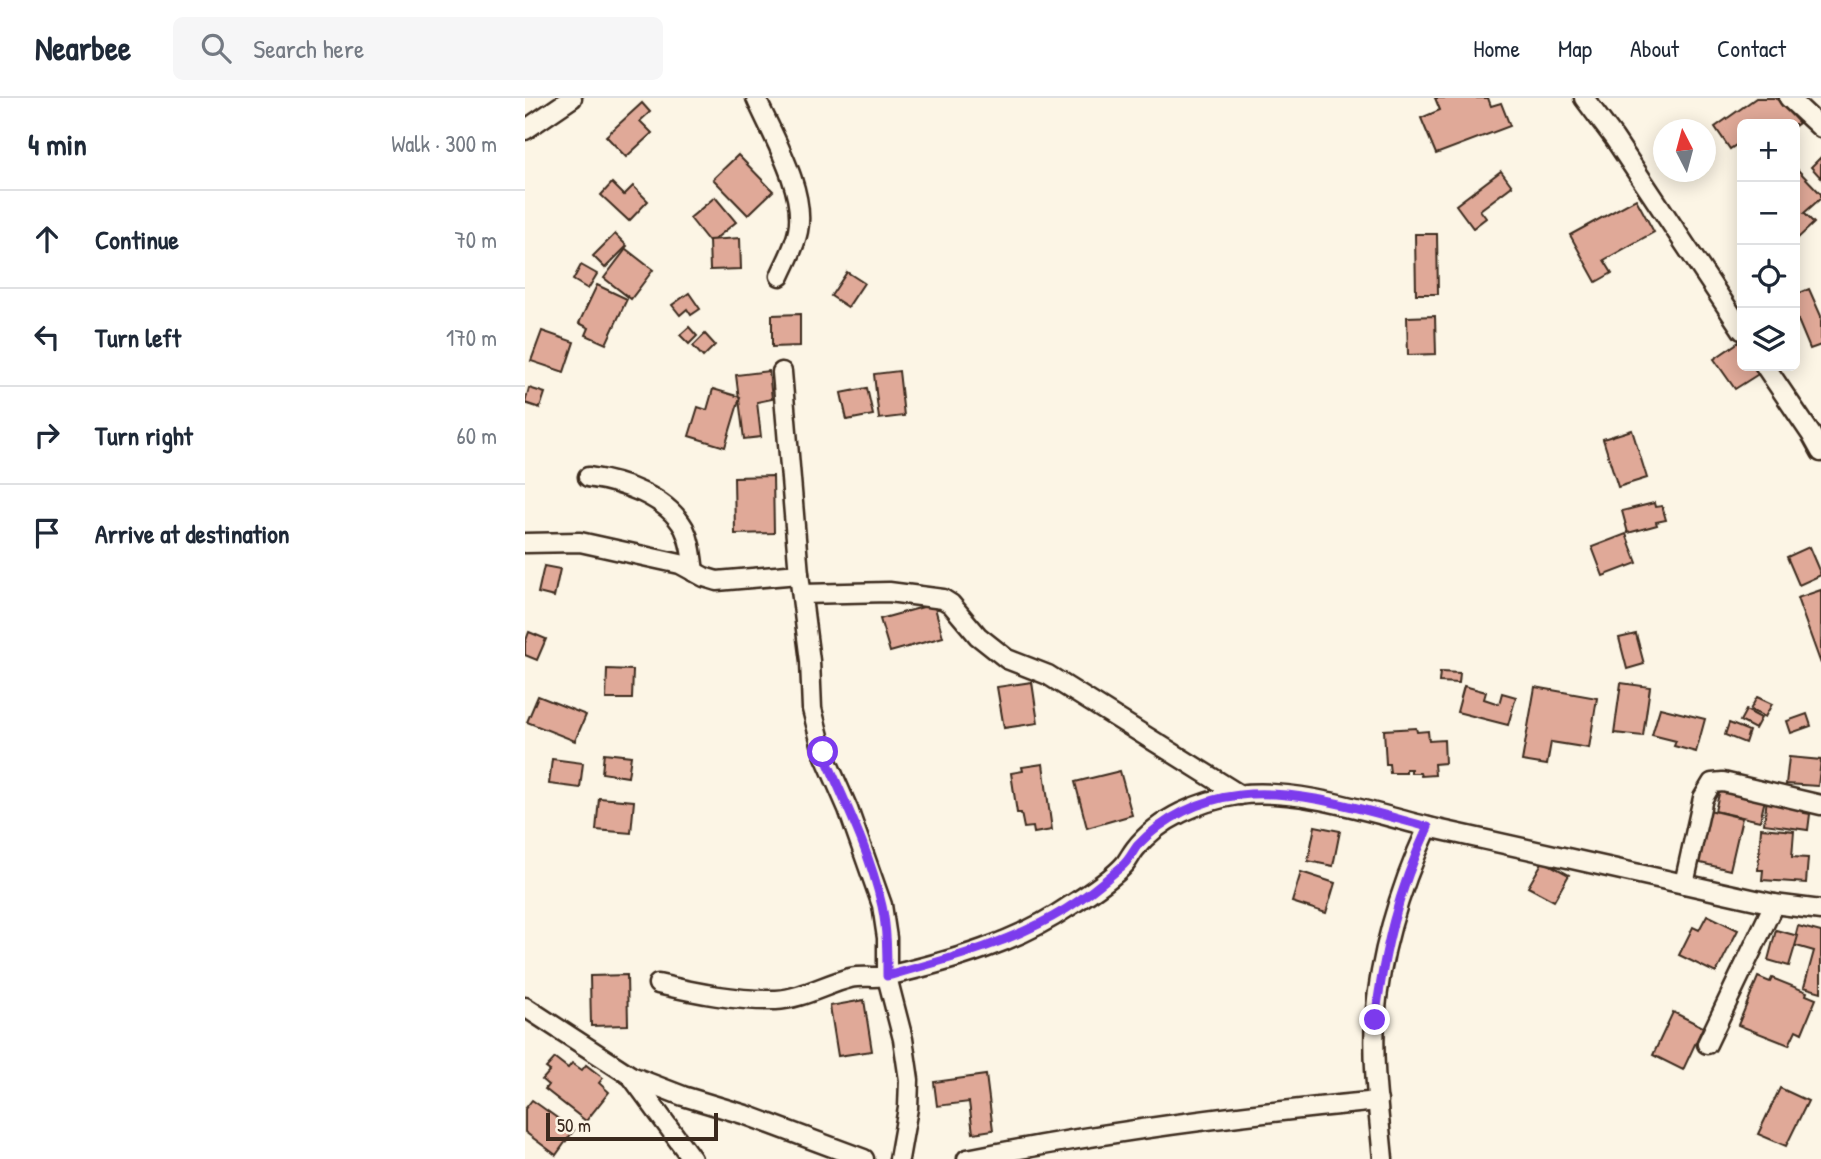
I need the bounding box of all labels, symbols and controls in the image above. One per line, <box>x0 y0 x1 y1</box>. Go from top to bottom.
search box <box>173 17 663 80</box>
text: Nearbee <box>35 26 131 70</box>
icon: search <box>197 29 235 67</box>
text: Search here <box>253 31 364 66</box>
text: Home <box>1473 32 1520 64</box>
text: Map <box>1558 32 1592 64</box>
text: About <box>1630 32 1679 64</box>
text: Contact <box>1717 32 1786 64</box>
north arrow <box>1653 119 1716 182</box>
map controls <box>1737 119 1800 371</box>
button: + <box>1737 119 1800 182</box>
text: 4 min <box>28 124 87 164</box>
text: Walk · 300 m <box>391 128 497 159</box>
button: − <box>1737 182 1800 245</box>
icon: ahead <box>28 220 66 258</box>
text: Continue <box>95 222 179 257</box>
text: 70 m <box>454 224 497 255</box>
button: locate <box>1737 245 1800 308</box>
button: layers <box>1737 308 1800 371</box>
icon: left <box>28 318 66 356</box>
text: Turn left <box>95 320 181 355</box>
text: 170 m <box>446 322 497 353</box>
icon: right <box>28 416 66 454</box>
text: Turn right <box>95 418 193 453</box>
text: 60 m <box>457 420 497 451</box>
icon: arrive <box>28 514 66 552</box>
text: Arrive at destination <box>95 516 290 551</box>
route start <box>807 736 838 767</box>
route end <box>1359 1004 1390 1035</box>
scale bar <box>546 1110 717 1142</box>
text: 50 m <box>557 1112 591 1138</box>

